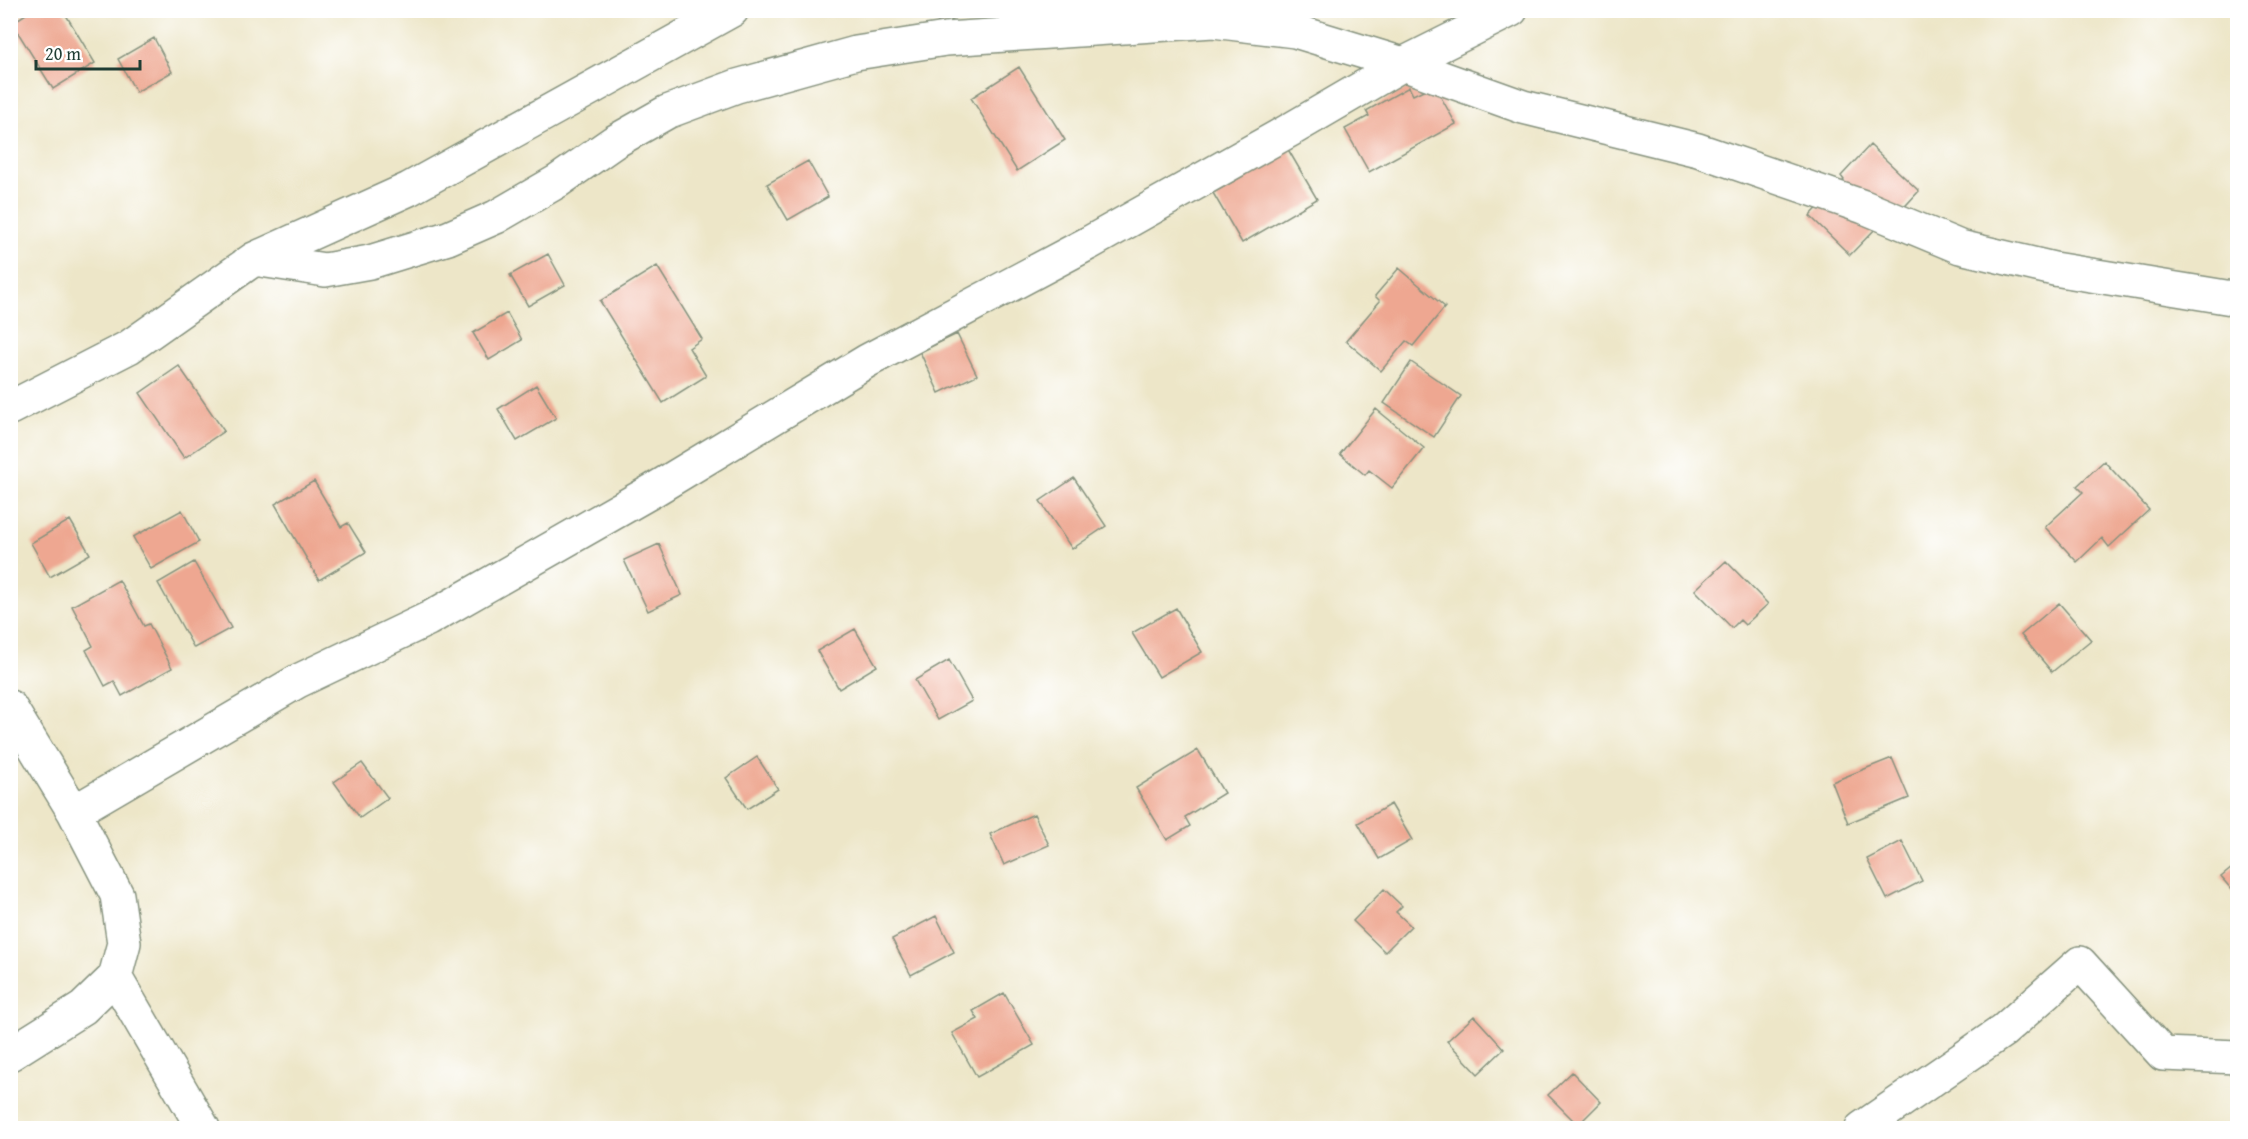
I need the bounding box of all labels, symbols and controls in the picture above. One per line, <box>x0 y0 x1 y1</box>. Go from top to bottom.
scale bar <box>36 33 140 71</box>
text: 20 m <box>45 40 81 67</box>

